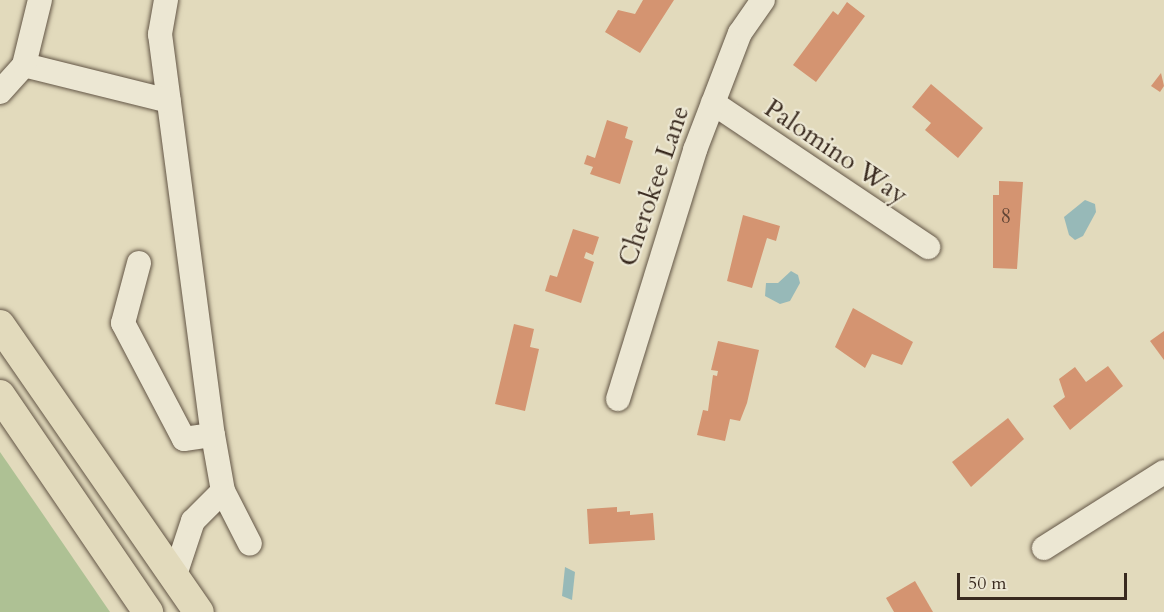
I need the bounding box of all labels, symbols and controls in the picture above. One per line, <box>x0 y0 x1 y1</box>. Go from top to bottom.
street label: Palomino Way <box>758 93 914 211</box>
street label: Cherokee Lane <box>612 102 696 270</box>
house number: 8 <box>1000 204 1012 230</box>
scale bar <box>960 561 1130 599</box>
text: 50 m <box>968 571 1007 596</box>

